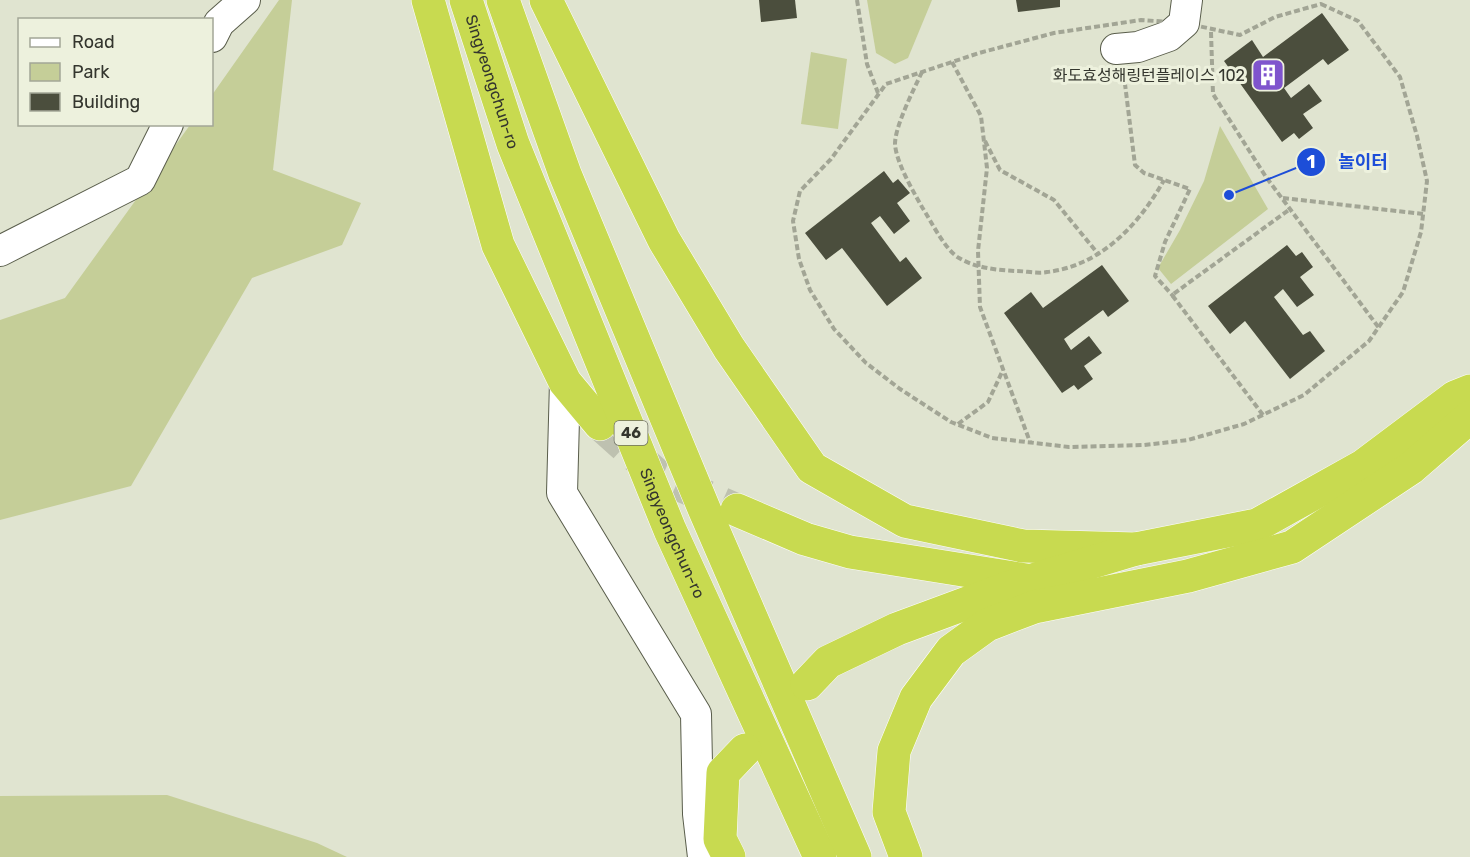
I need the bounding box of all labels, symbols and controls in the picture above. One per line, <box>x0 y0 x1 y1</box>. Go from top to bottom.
street label: Singyeongchun-ro <box>461 12 523 151</box>
legend <box>18 18 213 126</box>
text: Road <box>72 31 115 53</box>
building icon: 화도효성해링턴플레이스 102 <box>1250 57 1286 93</box>
text: Park <box>72 61 110 83</box>
place label: 화도효성해링턴플레이스 102 <box>1053 66 1245 85</box>
text: Building <box>72 91 140 113</box>
callout: 놀이터 <box>1296 144 1400 180</box>
text: 1 <box>1307 151 1315 173</box>
text: 놀이터 <box>1338 151 1388 173</box>
road number: 46 <box>614 421 648 445</box>
street label: Singyeongchun-ro <box>636 465 709 601</box>

